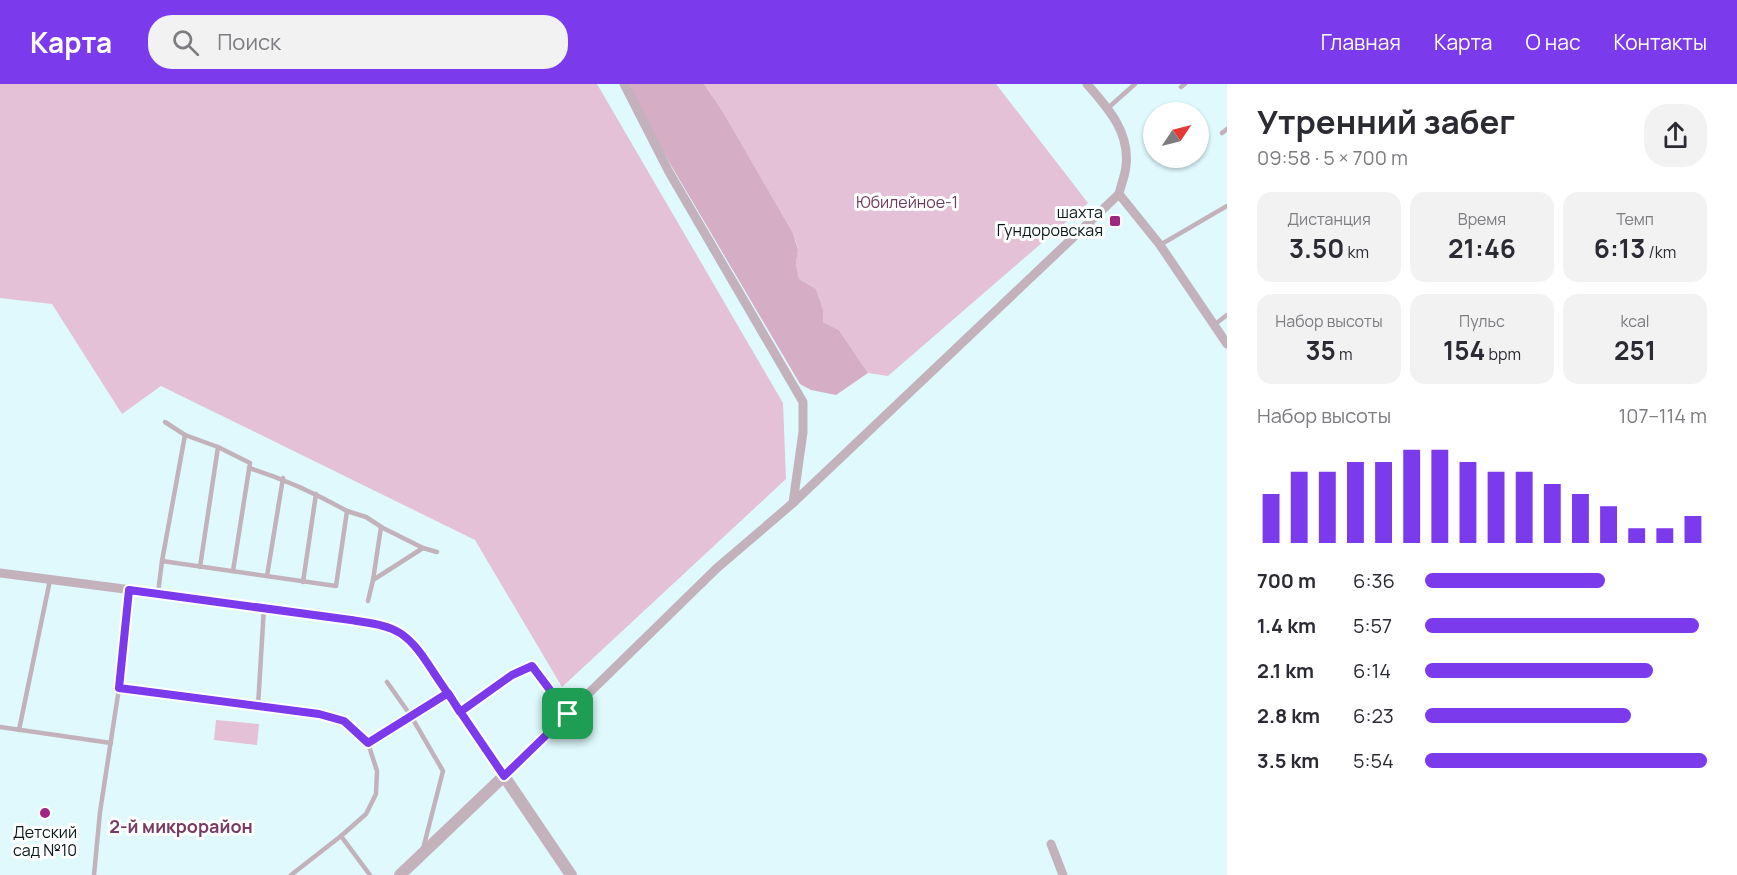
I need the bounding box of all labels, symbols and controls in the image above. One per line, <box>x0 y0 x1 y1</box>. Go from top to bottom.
search box <box>148 15 568 69</box>
text: Карта <box>30 23 112 61</box>
icon: search <box>169 26 202 59</box>
text: Поиск <box>217 27 281 57</box>
text: Главная <box>1321 28 1401 56</box>
text: Карта <box>1434 28 1492 56</box>
text: О нас <box>1525 28 1581 56</box>
text: Контакты <box>1614 28 1707 56</box>
text: Утренний забег <box>1257 99 1515 144</box>
north arrow <box>1143 102 1209 168</box>
map controls <box>1143 102 1209 168</box>
button: share <box>1644 104 1707 167</box>
text: 09:58 · 5 × 700 m <box>1257 144 1408 171</box>
park label: Юбилейное-1 <box>856 191 958 213</box>
place label: шахта Гундоровская <box>997 201 1103 241</box>
text: Дистанция <box>1287 208 1371 230</box>
text: Время <box>1458 208 1506 230</box>
text: Темп <box>1616 208 1654 230</box>
marker: шахта Гундоровская <box>1108 214 1122 228</box>
text: 3.50 <box>1289 230 1344 266</box>
text: 21:46 <box>1448 230 1516 266</box>
text: 6:13 <box>1594 230 1645 266</box>
text: km <box>1344 241 1369 263</box>
text: /km <box>1645 241 1676 263</box>
text: Набор высоты <box>1275 310 1383 332</box>
text: Пульс <box>1459 310 1505 332</box>
text: kcal <box>1620 310 1650 332</box>
text: 35 <box>1305 332 1336 368</box>
text: 154 <box>1443 332 1485 368</box>
text: 251 <box>1614 332 1656 368</box>
text: m <box>1336 343 1353 365</box>
text: bpm <box>1485 343 1521 365</box>
text: Набор высоты <box>1257 402 1391 429</box>
text: 107–114 m <box>1618 402 1707 429</box>
text: 700 m <box>1257 567 1316 594</box>
text: 6:36 <box>1353 567 1395 594</box>
text: 1.4 km <box>1257 612 1316 639</box>
text: 5:57 <box>1353 612 1392 639</box>
text: 2.1 km <box>1257 657 1314 684</box>
text: 6:14 <box>1353 657 1391 684</box>
pin <box>542 688 593 739</box>
icon: arrive <box>551 697 584 730</box>
text: 2.8 km <box>1257 702 1320 729</box>
text: 6:23 <box>1353 702 1394 729</box>
text: 3.5 km <box>1257 747 1319 774</box>
text: 5:54 <box>1353 747 1394 774</box>
marker: Детский сад №10 <box>38 806 52 820</box>
district label: 2-й микрорайон <box>109 814 253 838</box>
place label: Детский сад №10 <box>13 821 77 861</box>

